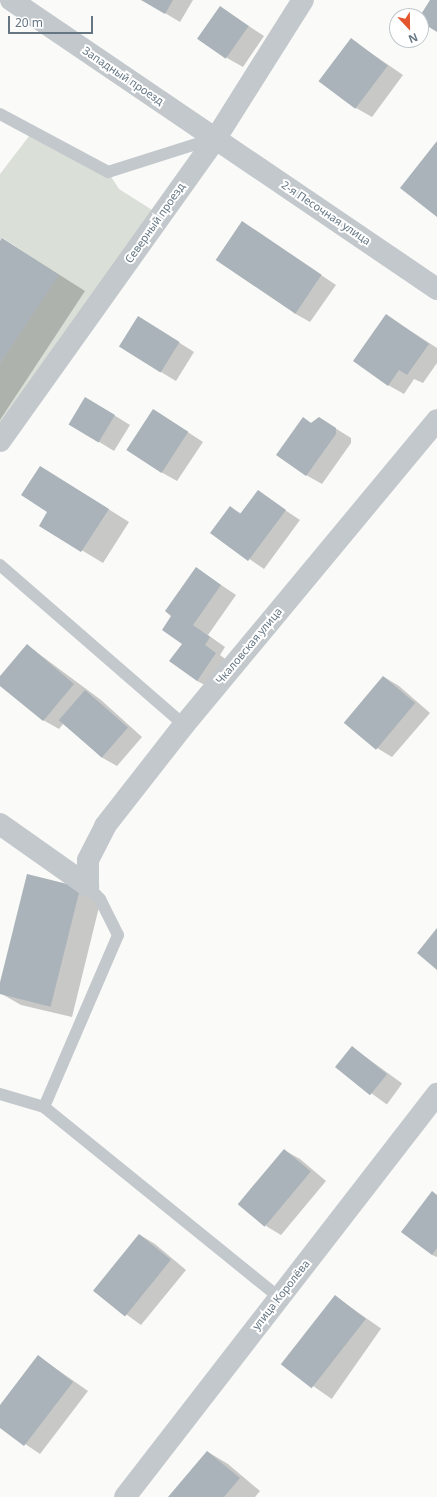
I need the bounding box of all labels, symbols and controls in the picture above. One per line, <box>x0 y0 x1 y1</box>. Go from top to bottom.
scale bar <box>10 8 95 34</box>
north arrow <box>389 8 429 48</box>
text: 20 m <box>15 14 43 31</box>
text: N <box>406 30 420 47</box>
street label: Западный проезд <box>80 44 166 108</box>
street label: 2-я Песочная улица <box>279 178 373 248</box>
street label: Северный проезд <box>122 180 188 266</box>
street label: Чкаловская улица <box>213 605 285 687</box>
street label: улица Королёва <box>250 1257 312 1333</box>

